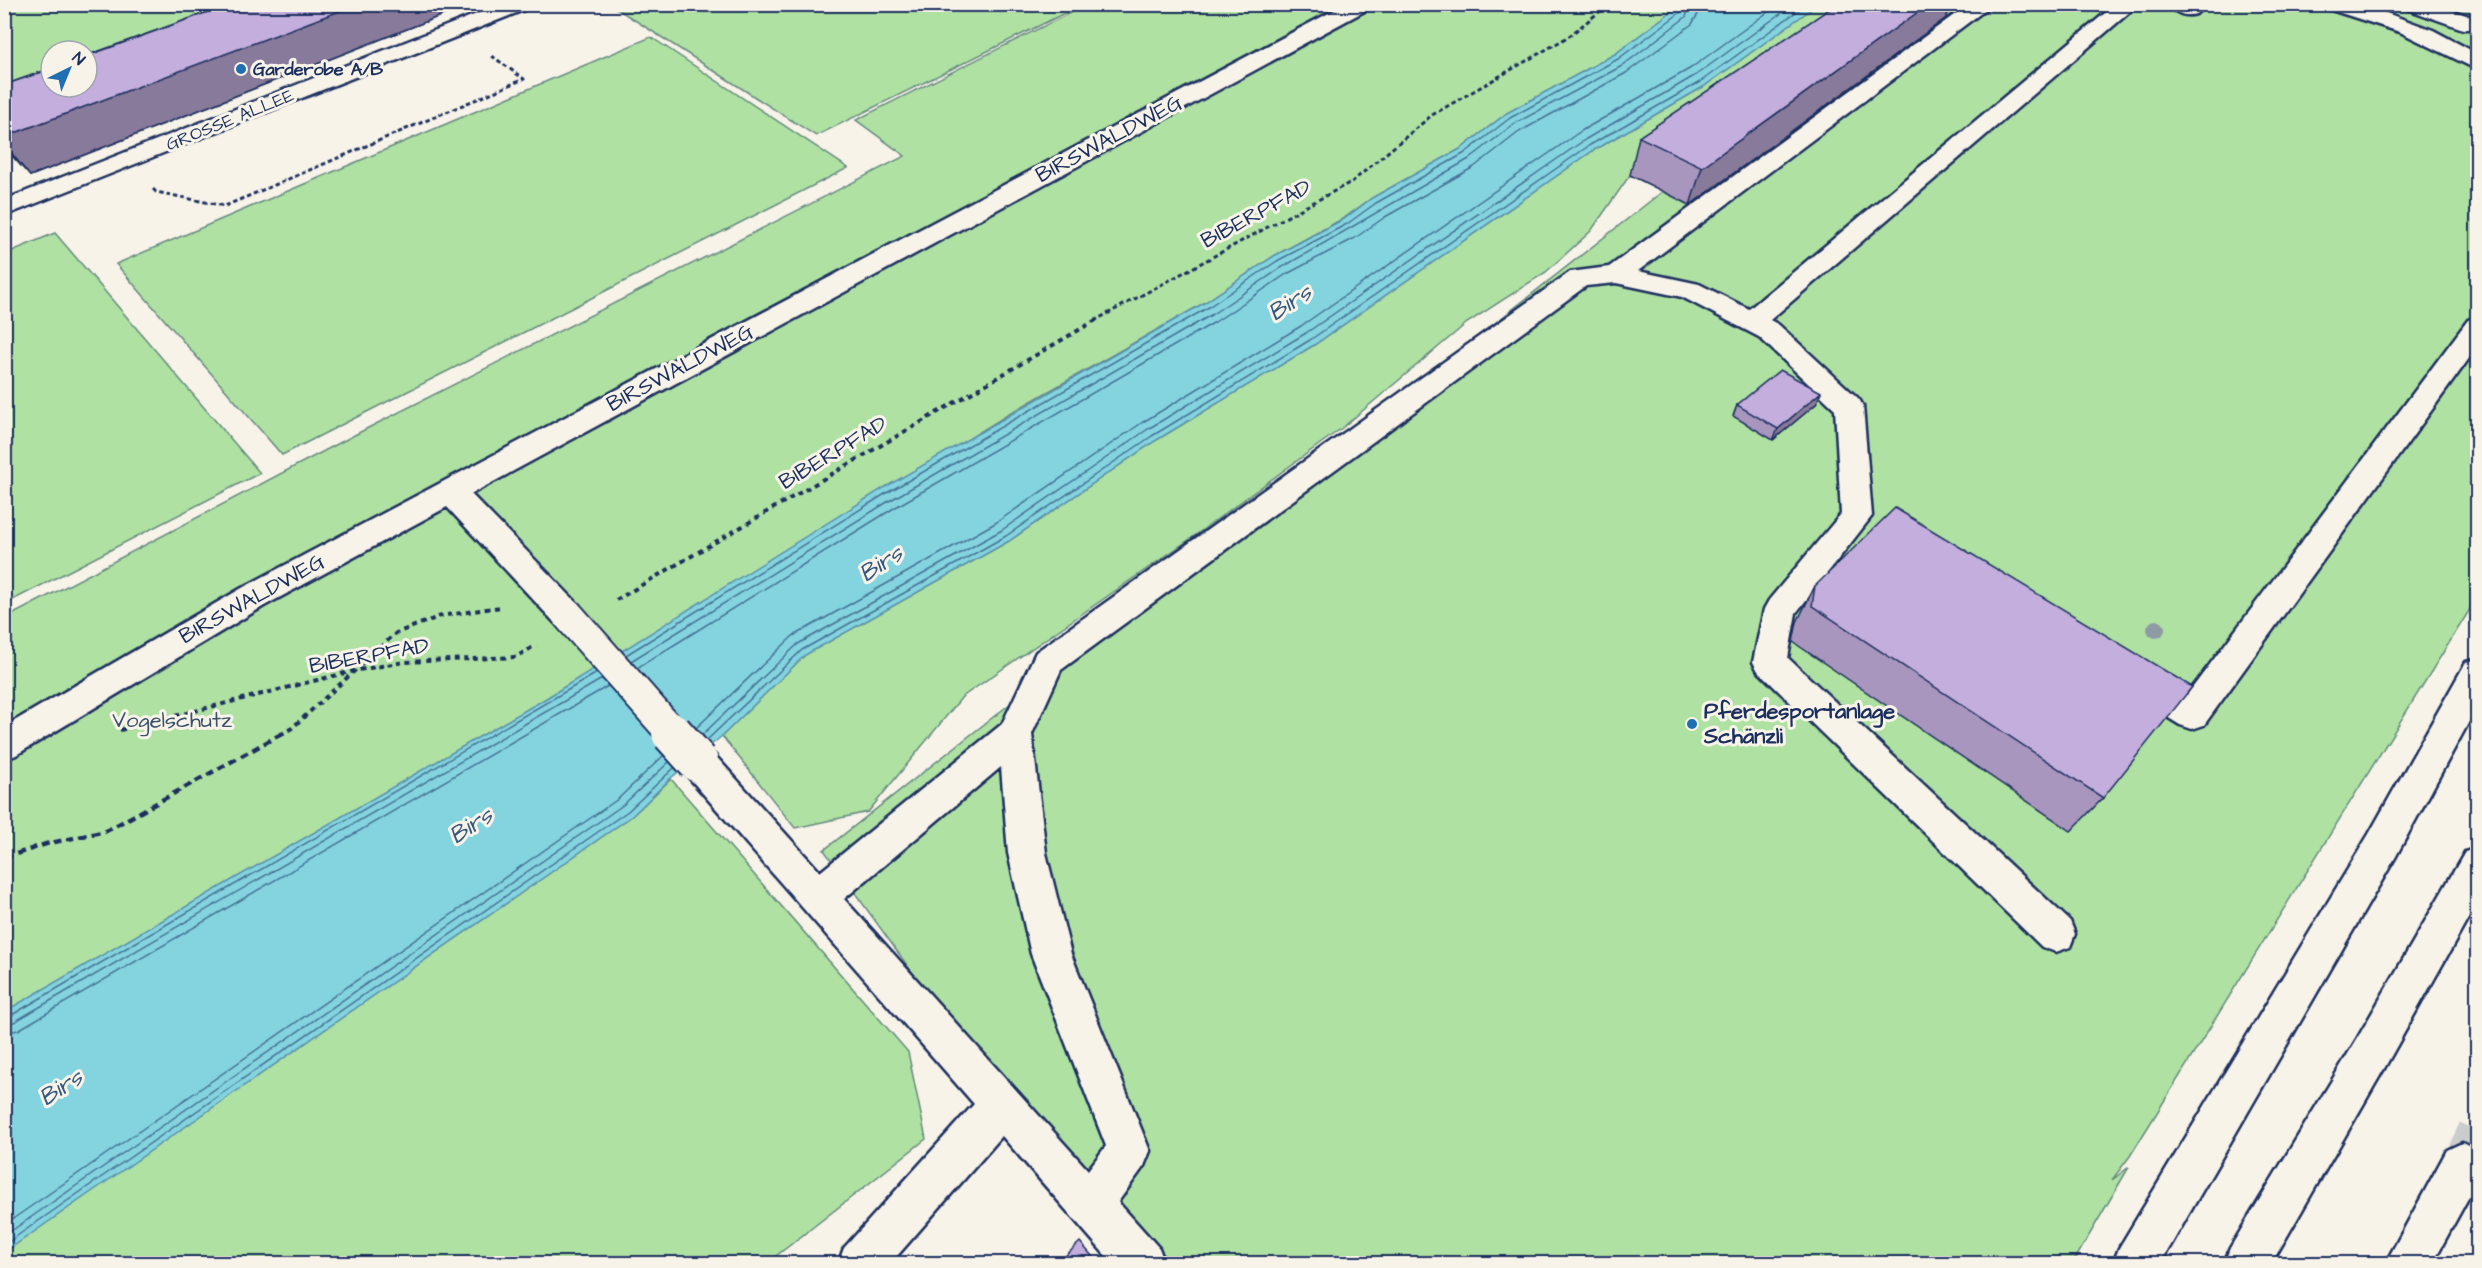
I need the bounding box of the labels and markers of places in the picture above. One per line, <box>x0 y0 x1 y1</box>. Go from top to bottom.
place label: Garderobe A/B <box>253 57 383 82</box>
marker: Garderobe A/B <box>234 62 248 76</box>
place label: Pferdesportanlage Schänzli <box>1703 696 1895 752</box>
marker: Pferdesportanlage Schänzli <box>1685 717 1699 731</box>

